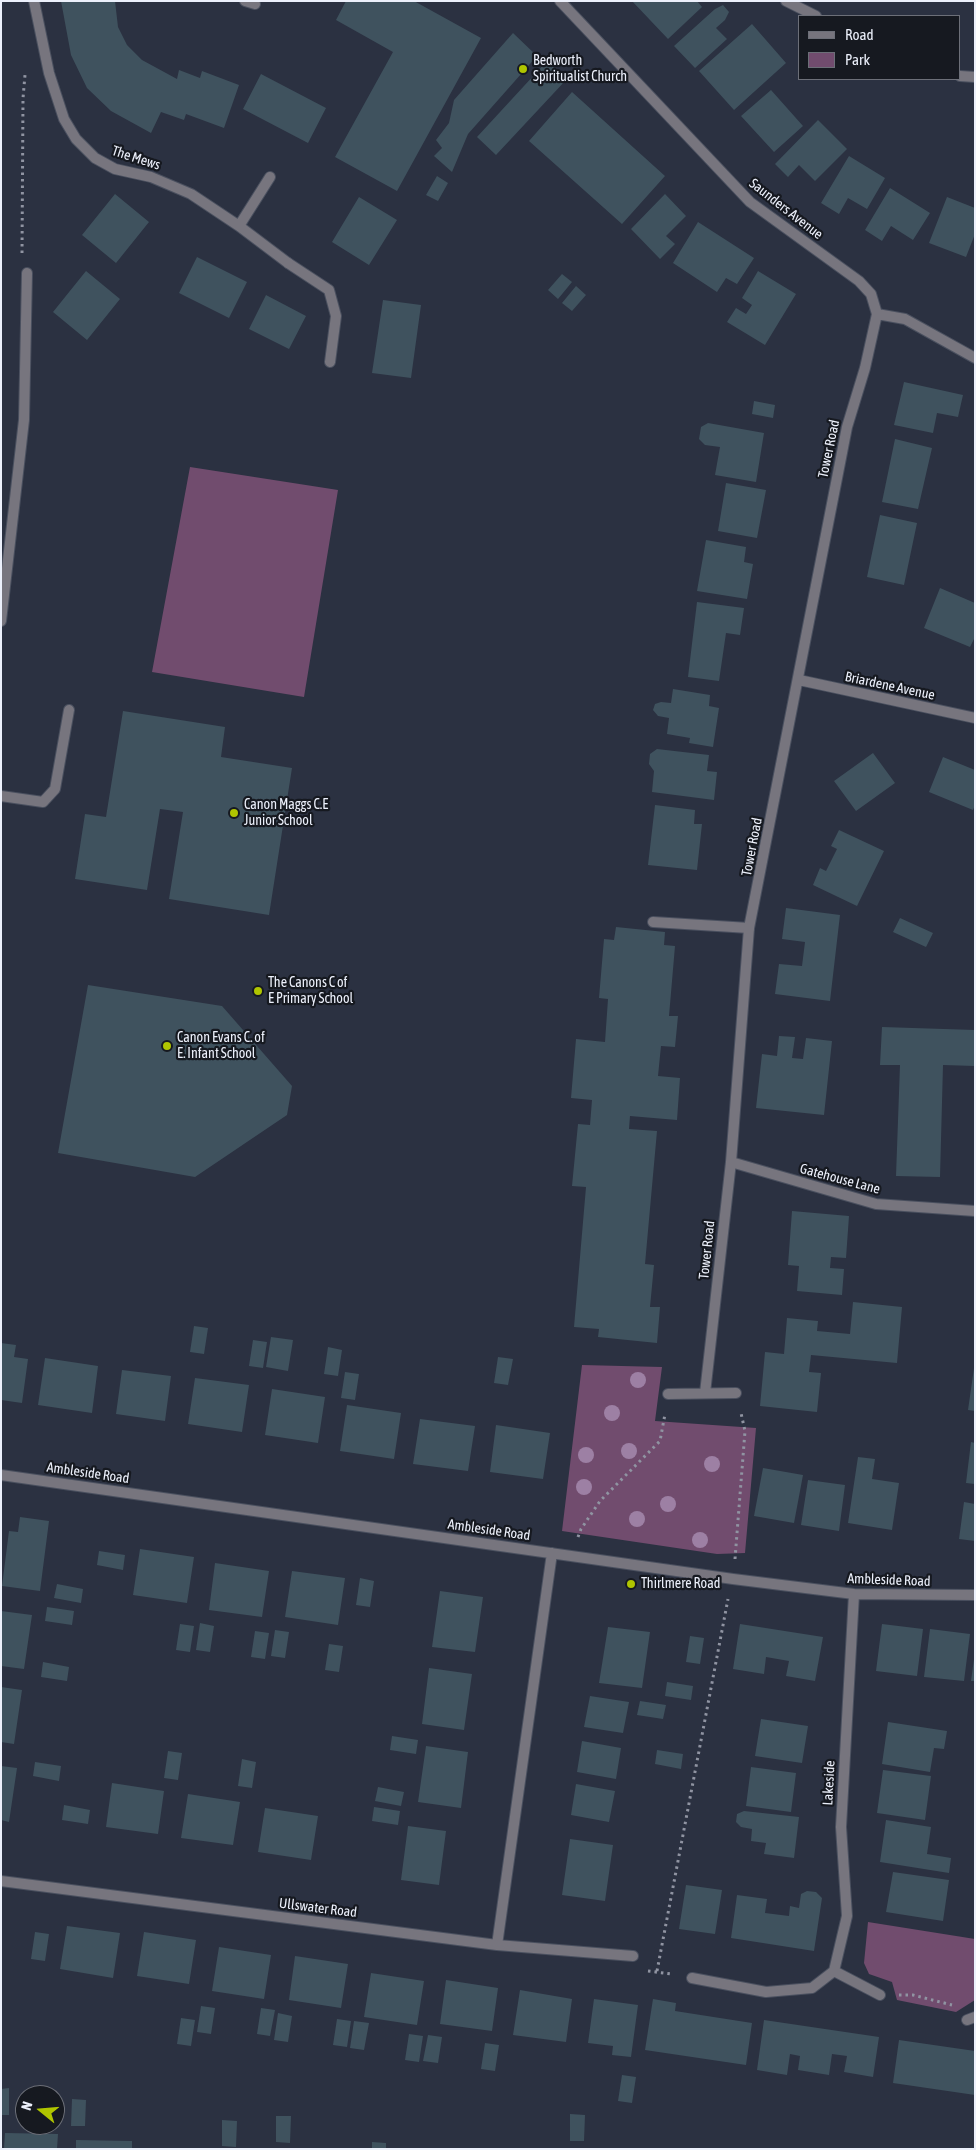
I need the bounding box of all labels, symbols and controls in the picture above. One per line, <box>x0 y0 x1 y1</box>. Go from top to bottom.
legend <box>798 15 961 80</box>
text: Road <box>845 26 874 43</box>
text: Park <box>845 51 870 68</box>
place label: Bedworth Spiritualist Church <box>533 53 627 85</box>
marker: Bedworth Spiritualist Church <box>517 63 529 75</box>
street label: The Mews <box>110 142 162 174</box>
street label: Saunders Avenue <box>746 175 826 243</box>
street label: Tower Road <box>815 418 843 480</box>
street label: Briardene Avenue <box>844 668 936 704</box>
place label: Canon Maggs C.E Junior School <box>244 797 328 830</box>
marker: Canon Maggs C.E Junior School <box>228 807 240 819</box>
street label: Tower Road <box>738 816 766 878</box>
place label: The Canons C of E Primary School <box>268 975 353 1008</box>
marker: The Canons C of E Primary School <box>252 985 264 997</box>
place label: Canon Evans C. of E. Infant School <box>177 1030 265 1062</box>
marker: Canon Evans C. of E. Infant School <box>161 1040 173 1052</box>
street label: Gatehouse Lane <box>798 1160 882 1198</box>
street label: Tower Road <box>696 1220 718 1280</box>
street label: Ambleside Road <box>46 1459 130 1487</box>
street label: Ambleside Road <box>447 1516 531 1544</box>
street label: Ambleside Road <box>847 1570 931 1590</box>
place label: Thirlmere Road <box>641 1576 720 1592</box>
marker: Thirlmere Road <box>625 1578 637 1590</box>
street label: Lakeside <box>819 1760 839 1806</box>
street label: Ullswater Road <box>278 1895 358 1921</box>
north arrow <box>15 2085 65 2135</box>
text: N <box>18 2100 35 2112</box>

